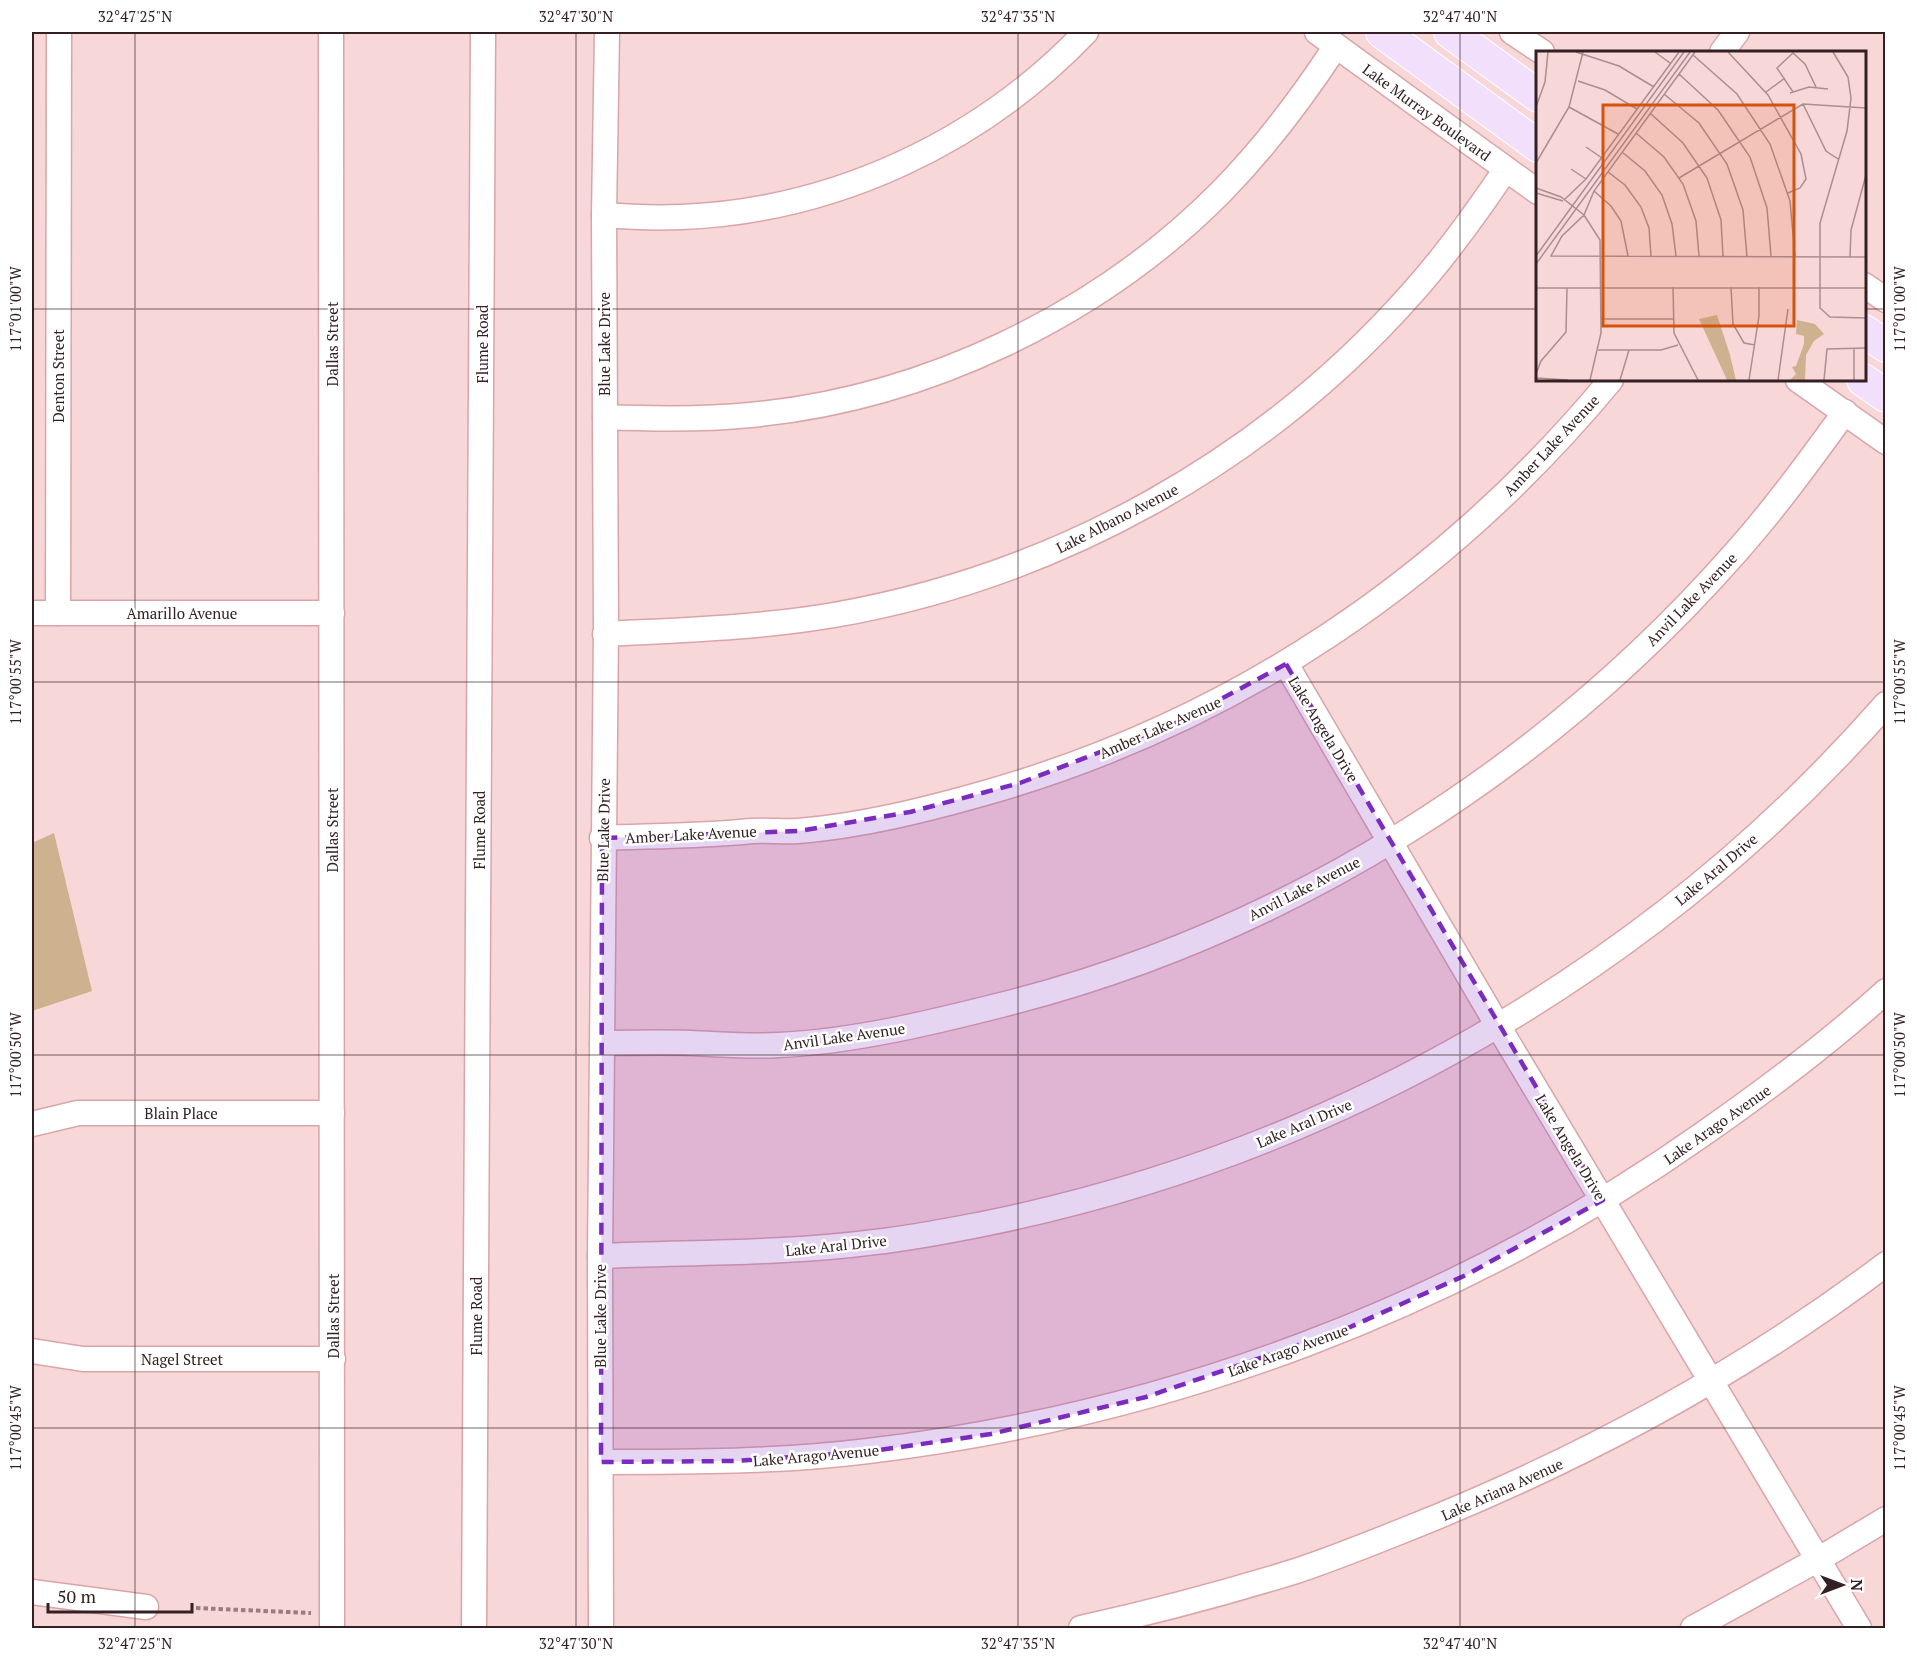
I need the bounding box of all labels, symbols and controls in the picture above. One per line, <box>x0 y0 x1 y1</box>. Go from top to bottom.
text: 32°47'25"N <box>98 6 172 26</box>
text: 32°47'30"N <box>539 6 613 26</box>
text: 32°47'35"N <box>981 6 1055 26</box>
text: 32°47'40"N <box>1423 6 1497 26</box>
inset map <box>1536 51 1866 381</box>
street label: Lake Murray Boulevard <box>1359 59 1495 165</box>
text: 117°01'00"W <box>5 265 25 352</box>
text: 117°01'00"W <box>1889 265 1909 352</box>
street label: Blue Lake Drive <box>594 292 614 396</box>
street label: Dallas Street <box>322 301 342 386</box>
street label: Flume Road <box>472 305 492 383</box>
street label: Denton Street <box>48 329 68 423</box>
street label: Amber Lake Avenue <box>1499 390 1603 500</box>
street label: Lake Albano Avenue <box>1053 479 1181 557</box>
street label: Anvil Lake Avenue <box>1641 548 1741 650</box>
street label: Amarillo Avenue <box>127 603 237 623</box>
text: 117°00'55"W <box>5 638 25 725</box>
text: 117°00'55"W <box>1889 638 1909 725</box>
street label: Lake Angela Drive <box>1284 672 1364 786</box>
street label: Amber Lake Avenue <box>1096 691 1224 763</box>
street label: Blue Lake Drive <box>592 778 614 882</box>
street label: Dallas Street <box>322 787 342 872</box>
street label: Flume Road <box>469 791 489 869</box>
street label: Amber Lake Avenue <box>625 821 757 847</box>
street label: Lake Aral Drive <box>1671 829 1761 909</box>
street label: Anvil Lake Avenue <box>1245 851 1363 925</box>
text: 117°00'50"W <box>5 1011 25 1098</box>
text: 117°00'50"W <box>1889 1011 1909 1098</box>
street label: Anvil Lake Avenue <box>782 1018 906 1054</box>
street label: Lake Arago Avenue <box>1659 1080 1775 1168</box>
street label: Lake Angela Drive <box>1531 1090 1611 1204</box>
street label: Lake Aral Drive <box>1253 1094 1355 1152</box>
street label: Blain Place <box>144 1103 218 1123</box>
street label: Lake Aral Drive <box>784 1230 888 1260</box>
street label: Blue Lake Drive <box>590 1264 610 1368</box>
street label: Dallas Street <box>323 1273 343 1358</box>
street label: Flume Road <box>466 1277 486 1355</box>
street label: Lake Arago Avenue <box>1225 1319 1351 1381</box>
street label: Nagel Street <box>141 1349 224 1369</box>
text: 117°00'45"W <box>5 1384 25 1471</box>
text: 117°00'45"W <box>1889 1384 1909 1471</box>
street label: Lake Arago Avenue <box>752 1440 880 1470</box>
street label: Lake Ariana Avenue <box>1438 1453 1566 1525</box>
north arrow <box>1812 1555 1872 1615</box>
scale bar <box>48 1576 192 1614</box>
text: N <box>1846 1579 1868 1591</box>
text: 50 m <box>57 1584 97 1608</box>
text: 32°47'25"N <box>98 1633 172 1653</box>
text: 32°47'30"N <box>539 1633 613 1653</box>
text: 32°47'35"N <box>981 1633 1055 1653</box>
text: 32°47'40"N <box>1423 1633 1497 1653</box>

